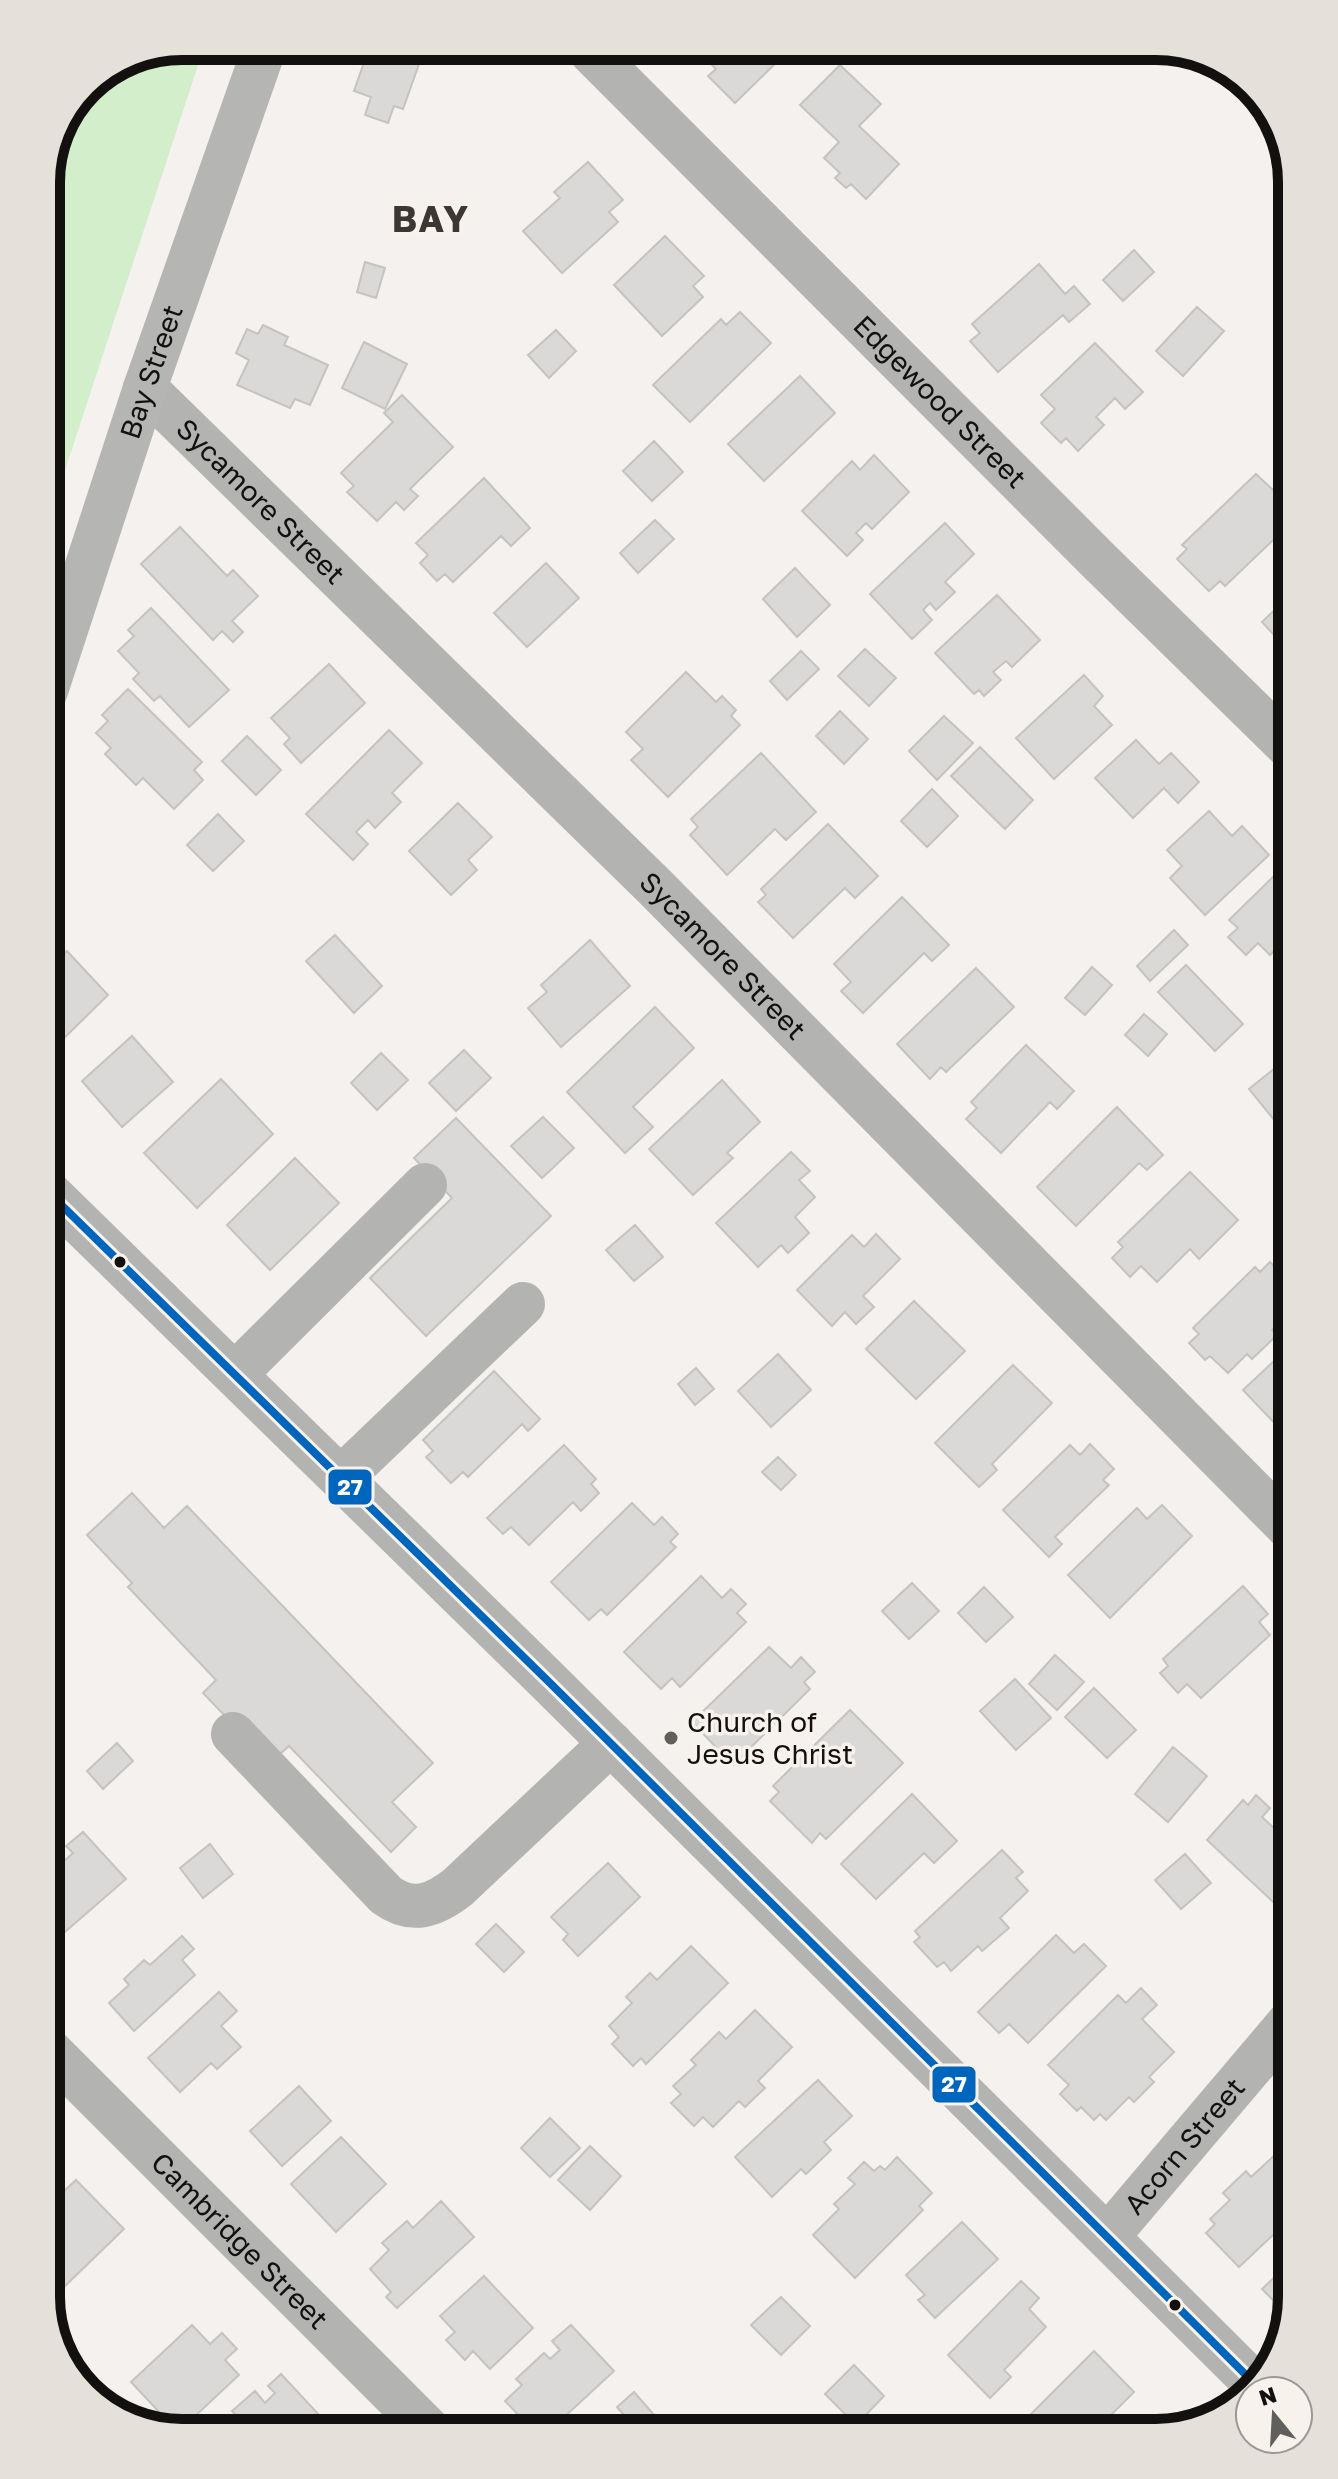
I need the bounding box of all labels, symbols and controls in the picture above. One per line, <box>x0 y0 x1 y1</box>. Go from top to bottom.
district label: BAY <box>392 197 470 240</box>
street label: Bay Street <box>113 300 189 443</box>
street label: Edgewood Street <box>847 308 1033 495</box>
street label: Sycamore Street <box>170 411 352 590</box>
street label: Sycamore Street <box>633 865 813 1046</box>
unlabelled marker <box>112 1254 128 1270</box>
line badge: 27 <box>327 1468 373 1506</box>
text: 27 <box>337 1473 363 1500</box>
place label: Church of Jesus Christ <box>687 1705 853 1770</box>
marker: Church of Jesus Christ <box>662 1729 680 1747</box>
line badge: 27 <box>931 2065 977 2104</box>
text: 27 <box>941 2070 967 2097</box>
street label: Acorn Street <box>1117 2071 1251 2221</box>
street label: Cambridge Street <box>145 2145 335 2335</box>
unlabelled marker <box>1167 2297 1183 2313</box>
north arrow <box>1234 2375 1314 2455</box>
text: N <box>1256 2380 1280 2411</box>

